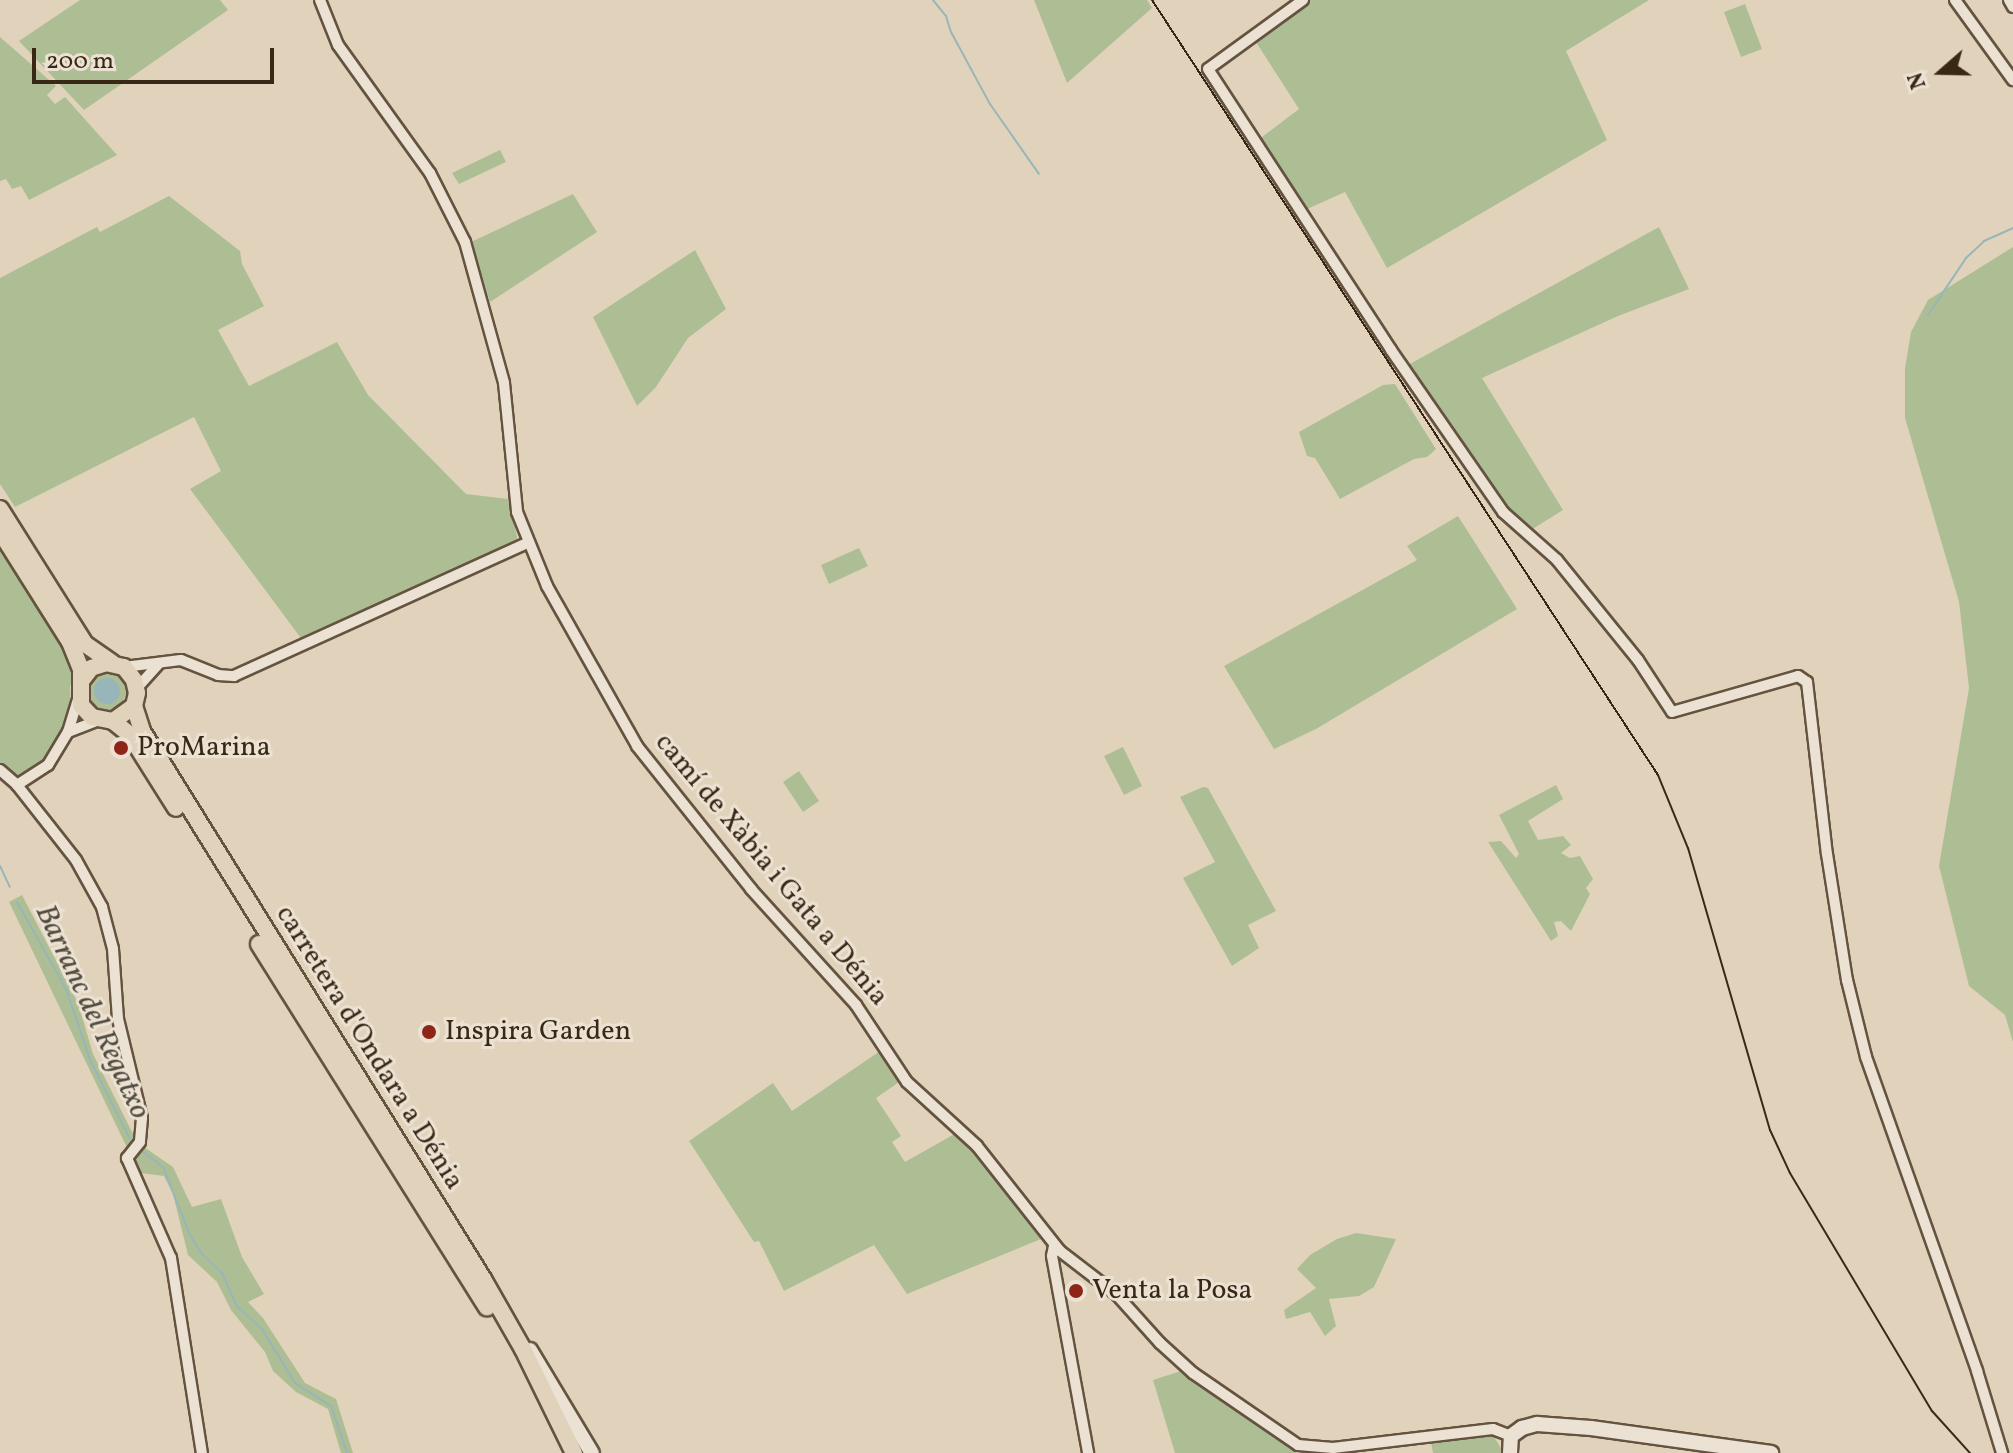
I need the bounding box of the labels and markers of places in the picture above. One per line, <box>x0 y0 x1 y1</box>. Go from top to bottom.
place label: ProMarina <box>137 731 271 765</box>
marker: ProMarina <box>112 739 130 757</box>
place label: Inspira Garden <box>445 1015 631 1049</box>
marker: Inspira Garden <box>420 1023 438 1041</box>
place label: Venta la Posa <box>1092 1274 1252 1308</box>
marker: Venta la Posa <box>1067 1282 1085 1300</box>

